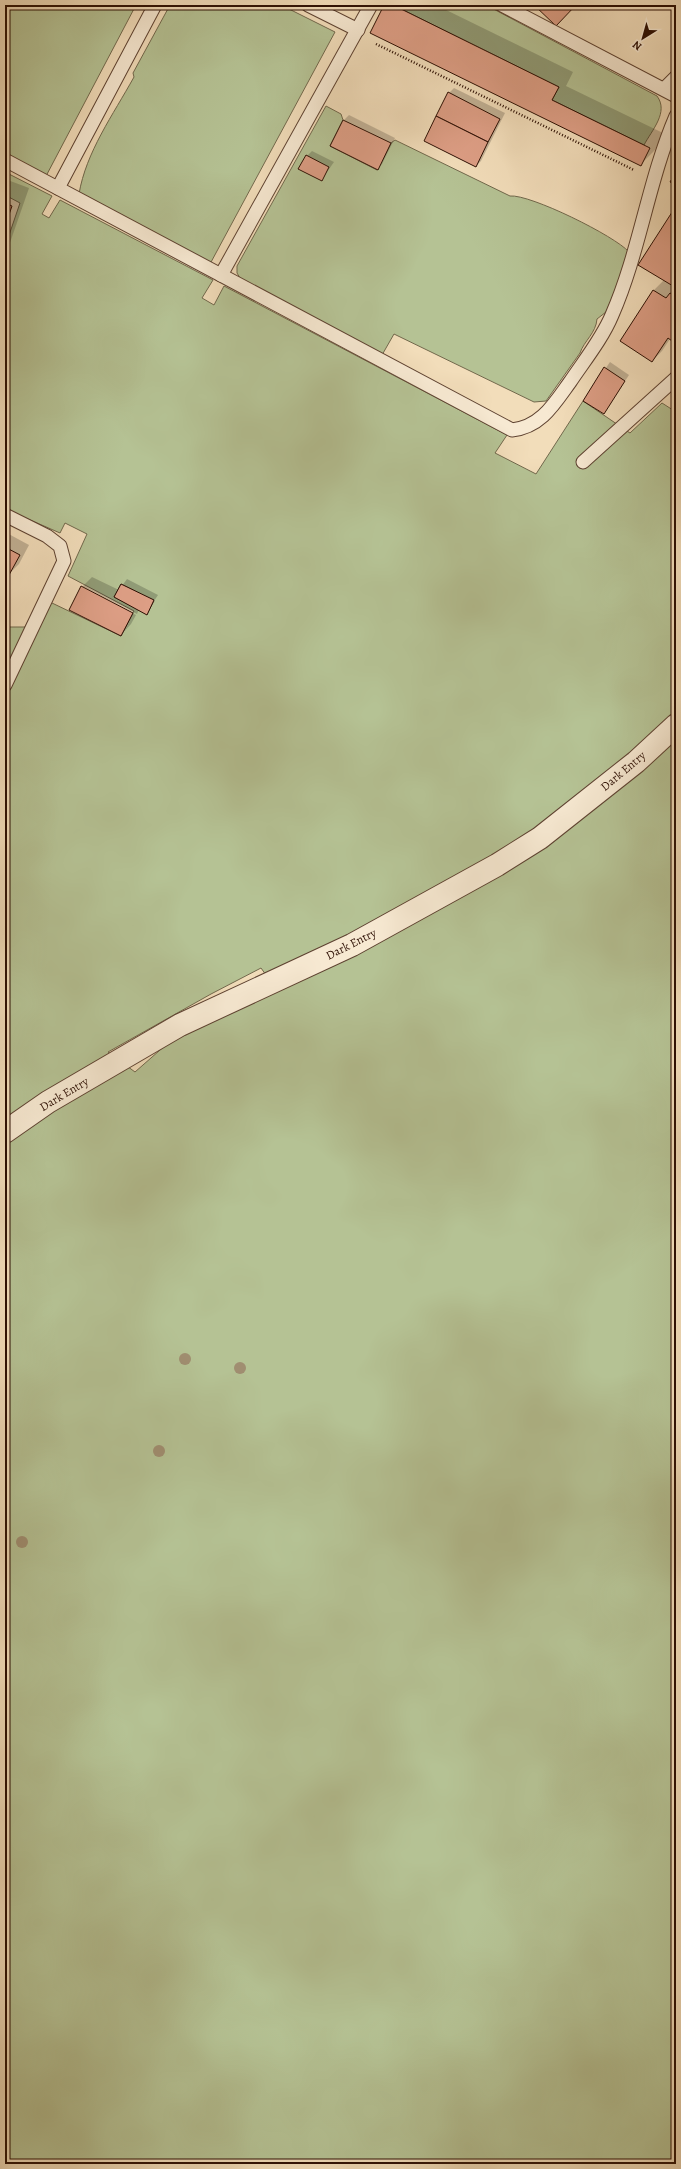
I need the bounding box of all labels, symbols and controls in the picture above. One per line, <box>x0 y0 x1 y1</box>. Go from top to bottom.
north arrow <box>623 18 663 58</box>
text: N <box>630 37 645 54</box>
street label: Dark Entry <box>597 747 649 795</box>
street label: Dark Entry <box>323 924 379 963</box>
street label: Dark Entry <box>37 1073 92 1115</box>

